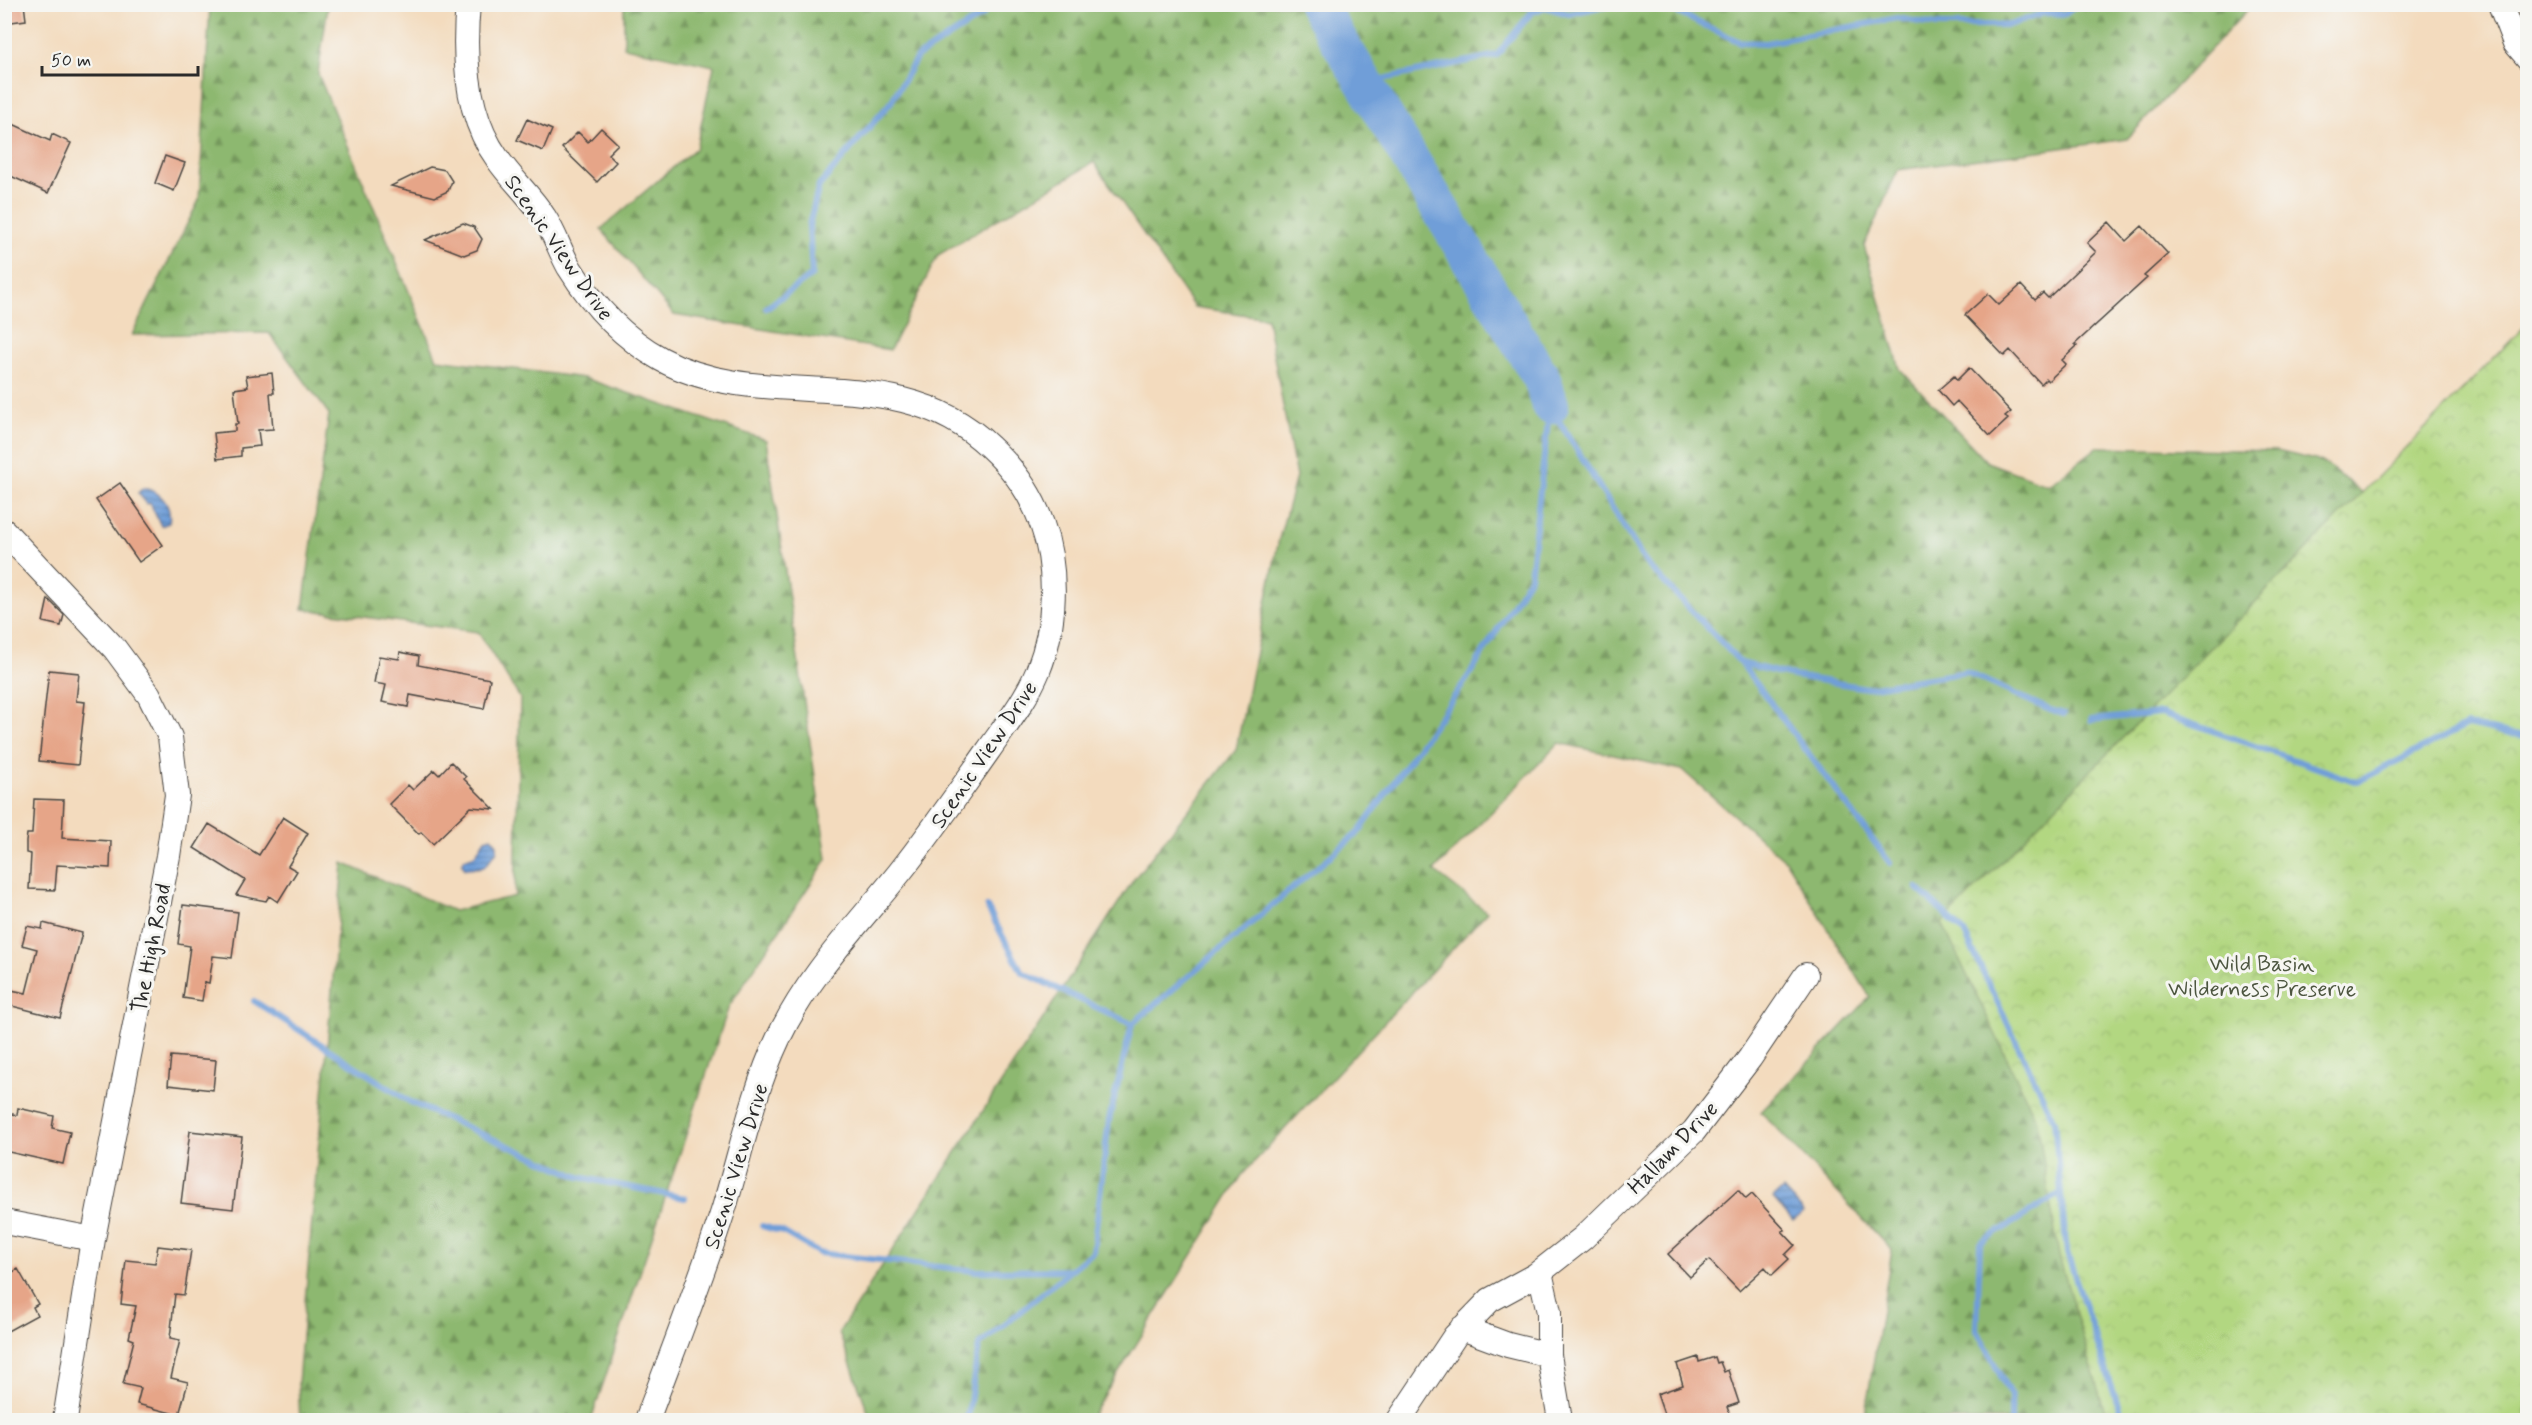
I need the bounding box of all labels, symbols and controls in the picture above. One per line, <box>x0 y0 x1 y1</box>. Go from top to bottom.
scale bar <box>42 39 198 77</box>
text: 50 m <box>51 49 91 73</box>
street label: Scenic View Drive <box>498 170 619 327</box>
street label: Scenic View Drive <box>925 676 1044 834</box>
street label: The High Road <box>126 881 179 1016</box>
park label: Wild Basin Wilderness Preserve <box>2168 951 2356 1004</box>
street label: Scenic View Drive <box>698 1080 775 1253</box>
street label: Hallam Drive <box>1622 1096 1725 1201</box>

